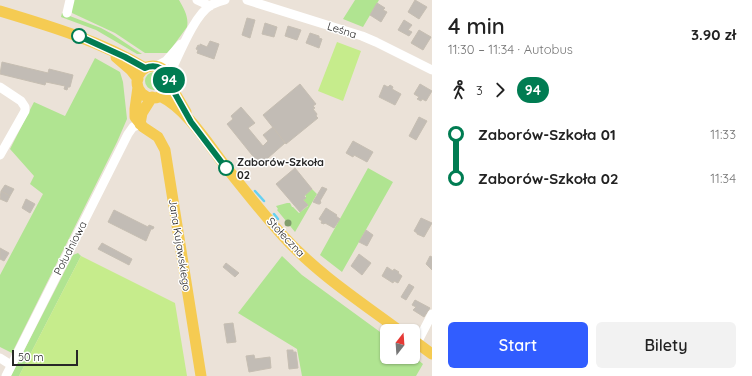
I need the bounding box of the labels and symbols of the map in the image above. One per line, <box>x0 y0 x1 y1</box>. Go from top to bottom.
street label: Leśna <box>325 19 359 41</box>
unlabelled marker <box>71 28 87 44</box>
line badge: 94 <box>151 67 187 93</box>
place label: Zaborów-Szkoła 02 <box>237 155 324 182</box>
marker: Zaborów-Szkoła 02 <box>218 160 234 176</box>
street label: Jana Kujawskiego <box>166 198 194 292</box>
street label: Stołeczna <box>264 214 308 260</box>
street label: Południowa <box>50 219 90 277</box>
north arrow <box>380 324 420 364</box>
scale bar <box>12 348 78 367</box>

